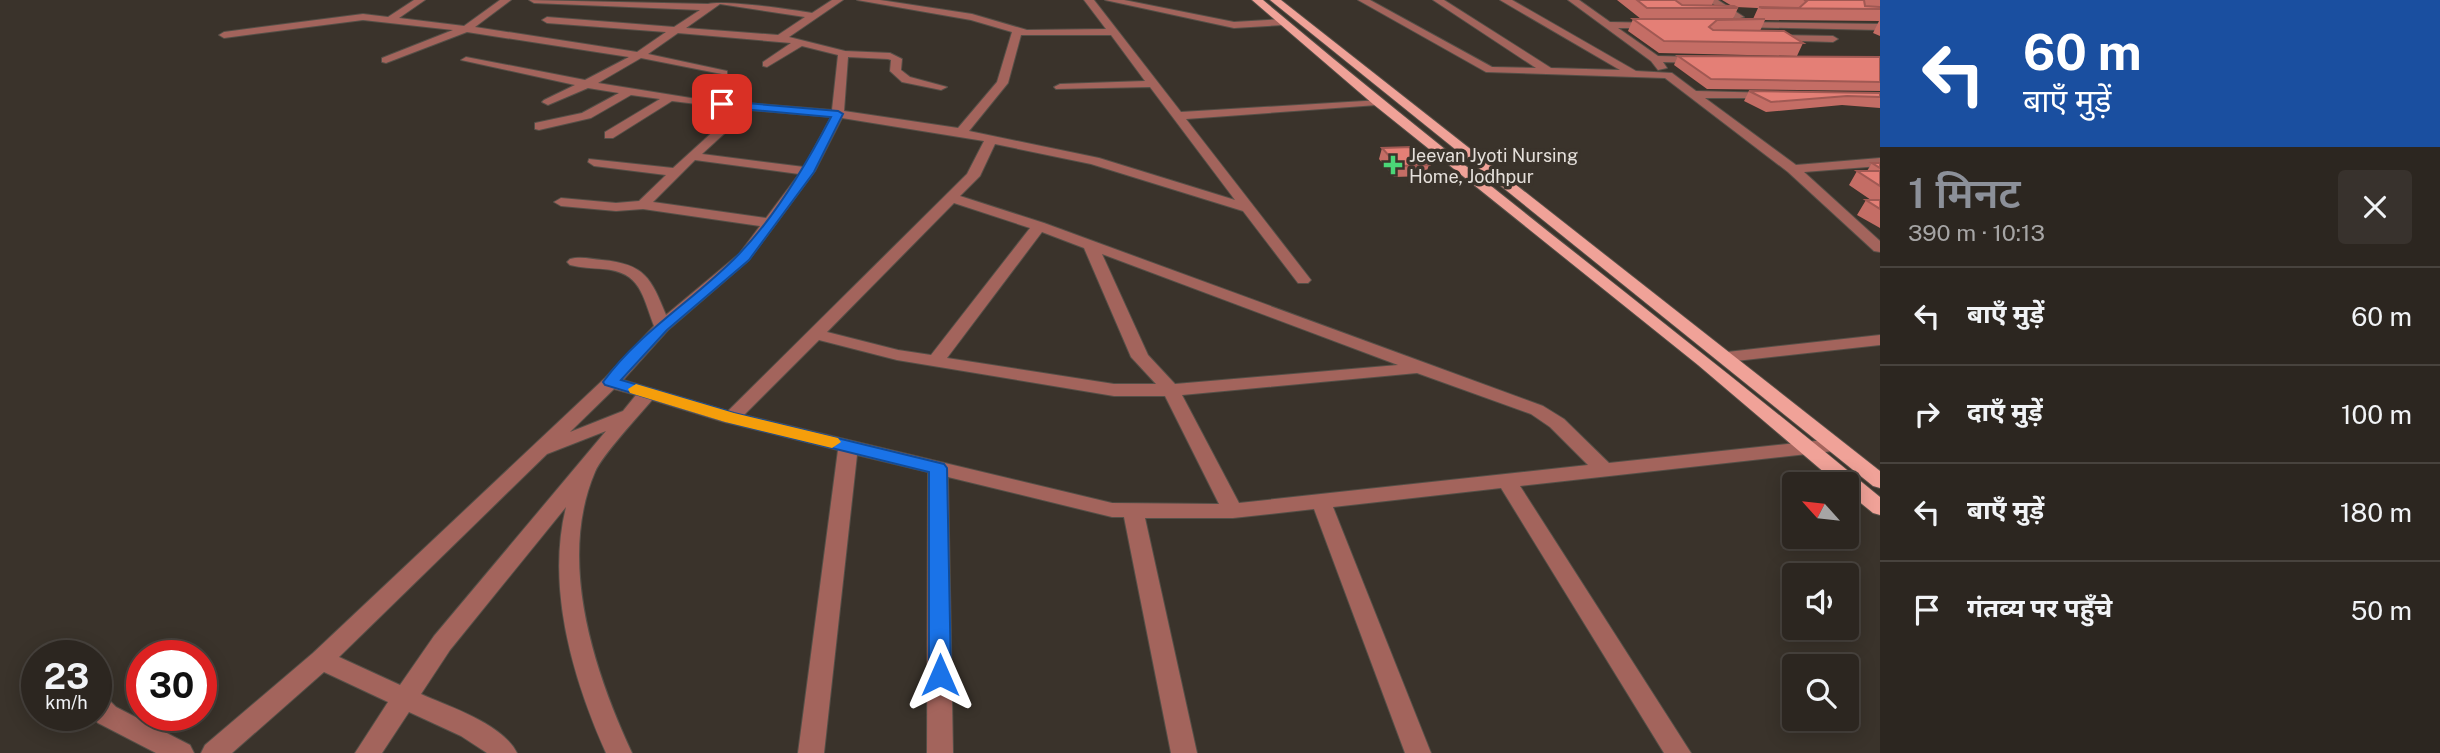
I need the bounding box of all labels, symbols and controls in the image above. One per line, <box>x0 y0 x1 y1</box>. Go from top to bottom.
text: 60 m <box>2023 23 2142 81</box>
icon: left <box>1908 28 1999 119</box>
pin <box>692 74 752 134</box>
text: बाएँ मुड़ें <box>2023 82 2111 119</box>
icon: arrive <box>703 85 741 123</box>
place label: Jeevan Jyoti Nursing Home, Jodhpur <box>1409 145 1578 187</box>
marker: Jeevan Jyoti Nursing Home, Jodhpur <box>1383 155 1403 175</box>
text: 1 मिनट <box>1908 168 2021 217</box>
button: close <box>2338 170 2412 244</box>
text: 390 m · 10:13 <box>1908 219 2045 246</box>
icon: left <box>1908 297 1946 335</box>
text: बाएँ मुड़ें <box>1967 298 2044 329</box>
text: 60 m <box>2351 301 2412 332</box>
icon: right <box>1908 395 1946 433</box>
text: दाएँ मुड़ें <box>1967 396 2043 427</box>
text: 100 m <box>2341 399 2412 430</box>
north arrow <box>1782 472 1858 550</box>
map controls <box>1782 472 1859 731</box>
icon: left <box>1908 493 1946 531</box>
text: बाएँ मुड़ें <box>1967 494 2044 525</box>
text: 180 m <box>2340 497 2412 528</box>
button: sound <box>1782 563 1859 640</box>
icon: arrive <box>1908 591 1946 629</box>
text: गंतव्य पर पहुँचे <box>1967 592 2112 623</box>
text: 50 m <box>2351 595 2412 626</box>
position arrow <box>903 638 977 712</box>
speed limit sign: 30 <box>126 640 217 731</box>
button: search <box>1782 654 1859 731</box>
text: 23 <box>44 656 89 697</box>
text: km/h <box>45 692 88 713</box>

